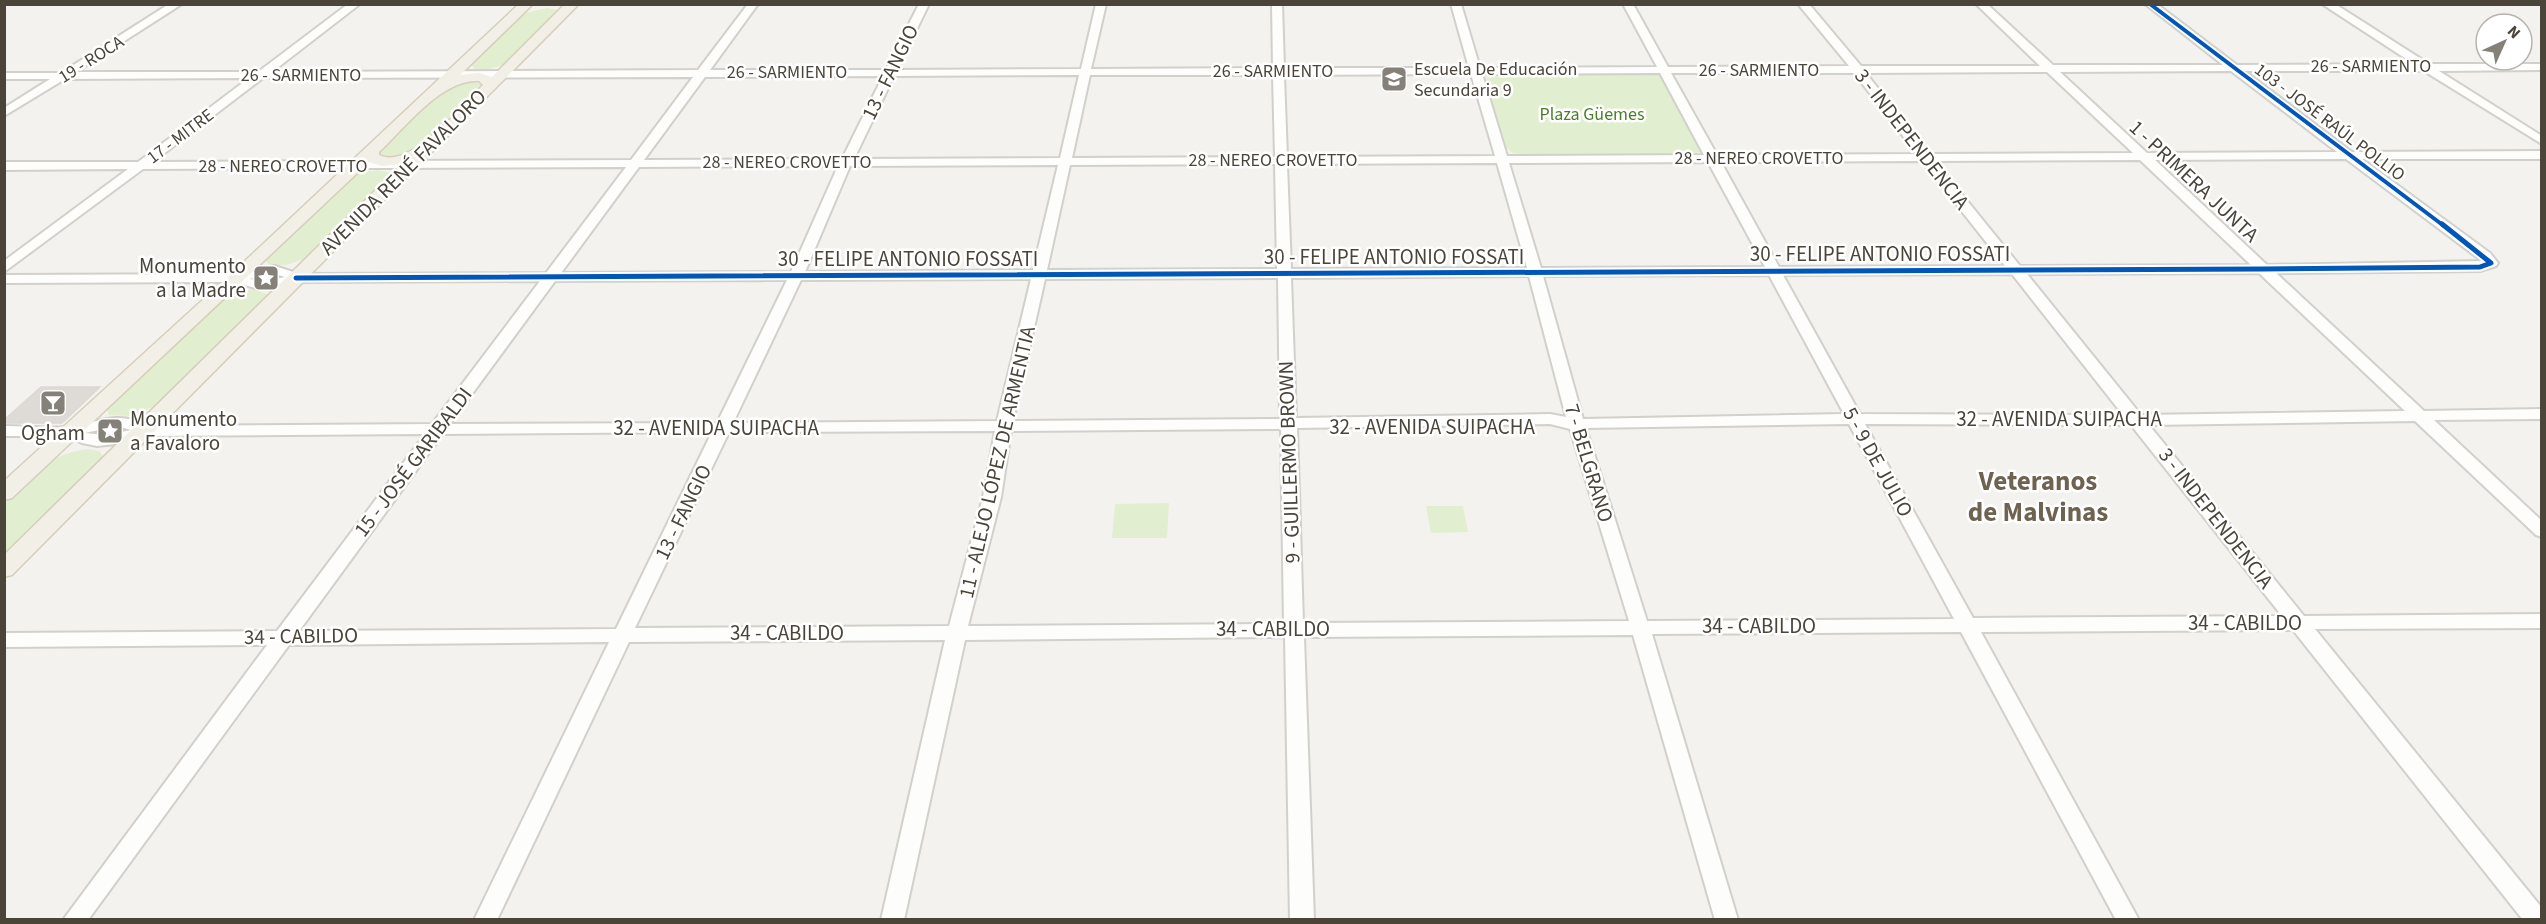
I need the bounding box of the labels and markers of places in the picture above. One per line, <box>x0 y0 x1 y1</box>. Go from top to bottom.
place label: Escuela De Educación Secundaria 9 <box>1414 57 1577 103</box>
school or university icon: Escuela De Educación Secundaria 9 <box>1379 64 1409 94</box>
place label: Monumento a la Madre <box>139 251 246 305</box>
place icon: Monumento a la Madre <box>251 263 281 293</box>
bar icon: Ogham <box>38 388 68 418</box>
place label: Monumento a Favaloro <box>130 404 237 458</box>
place icon: Monumento a Favaloro <box>95 416 125 446</box>
place label: Ogham <box>21 418 85 448</box>

